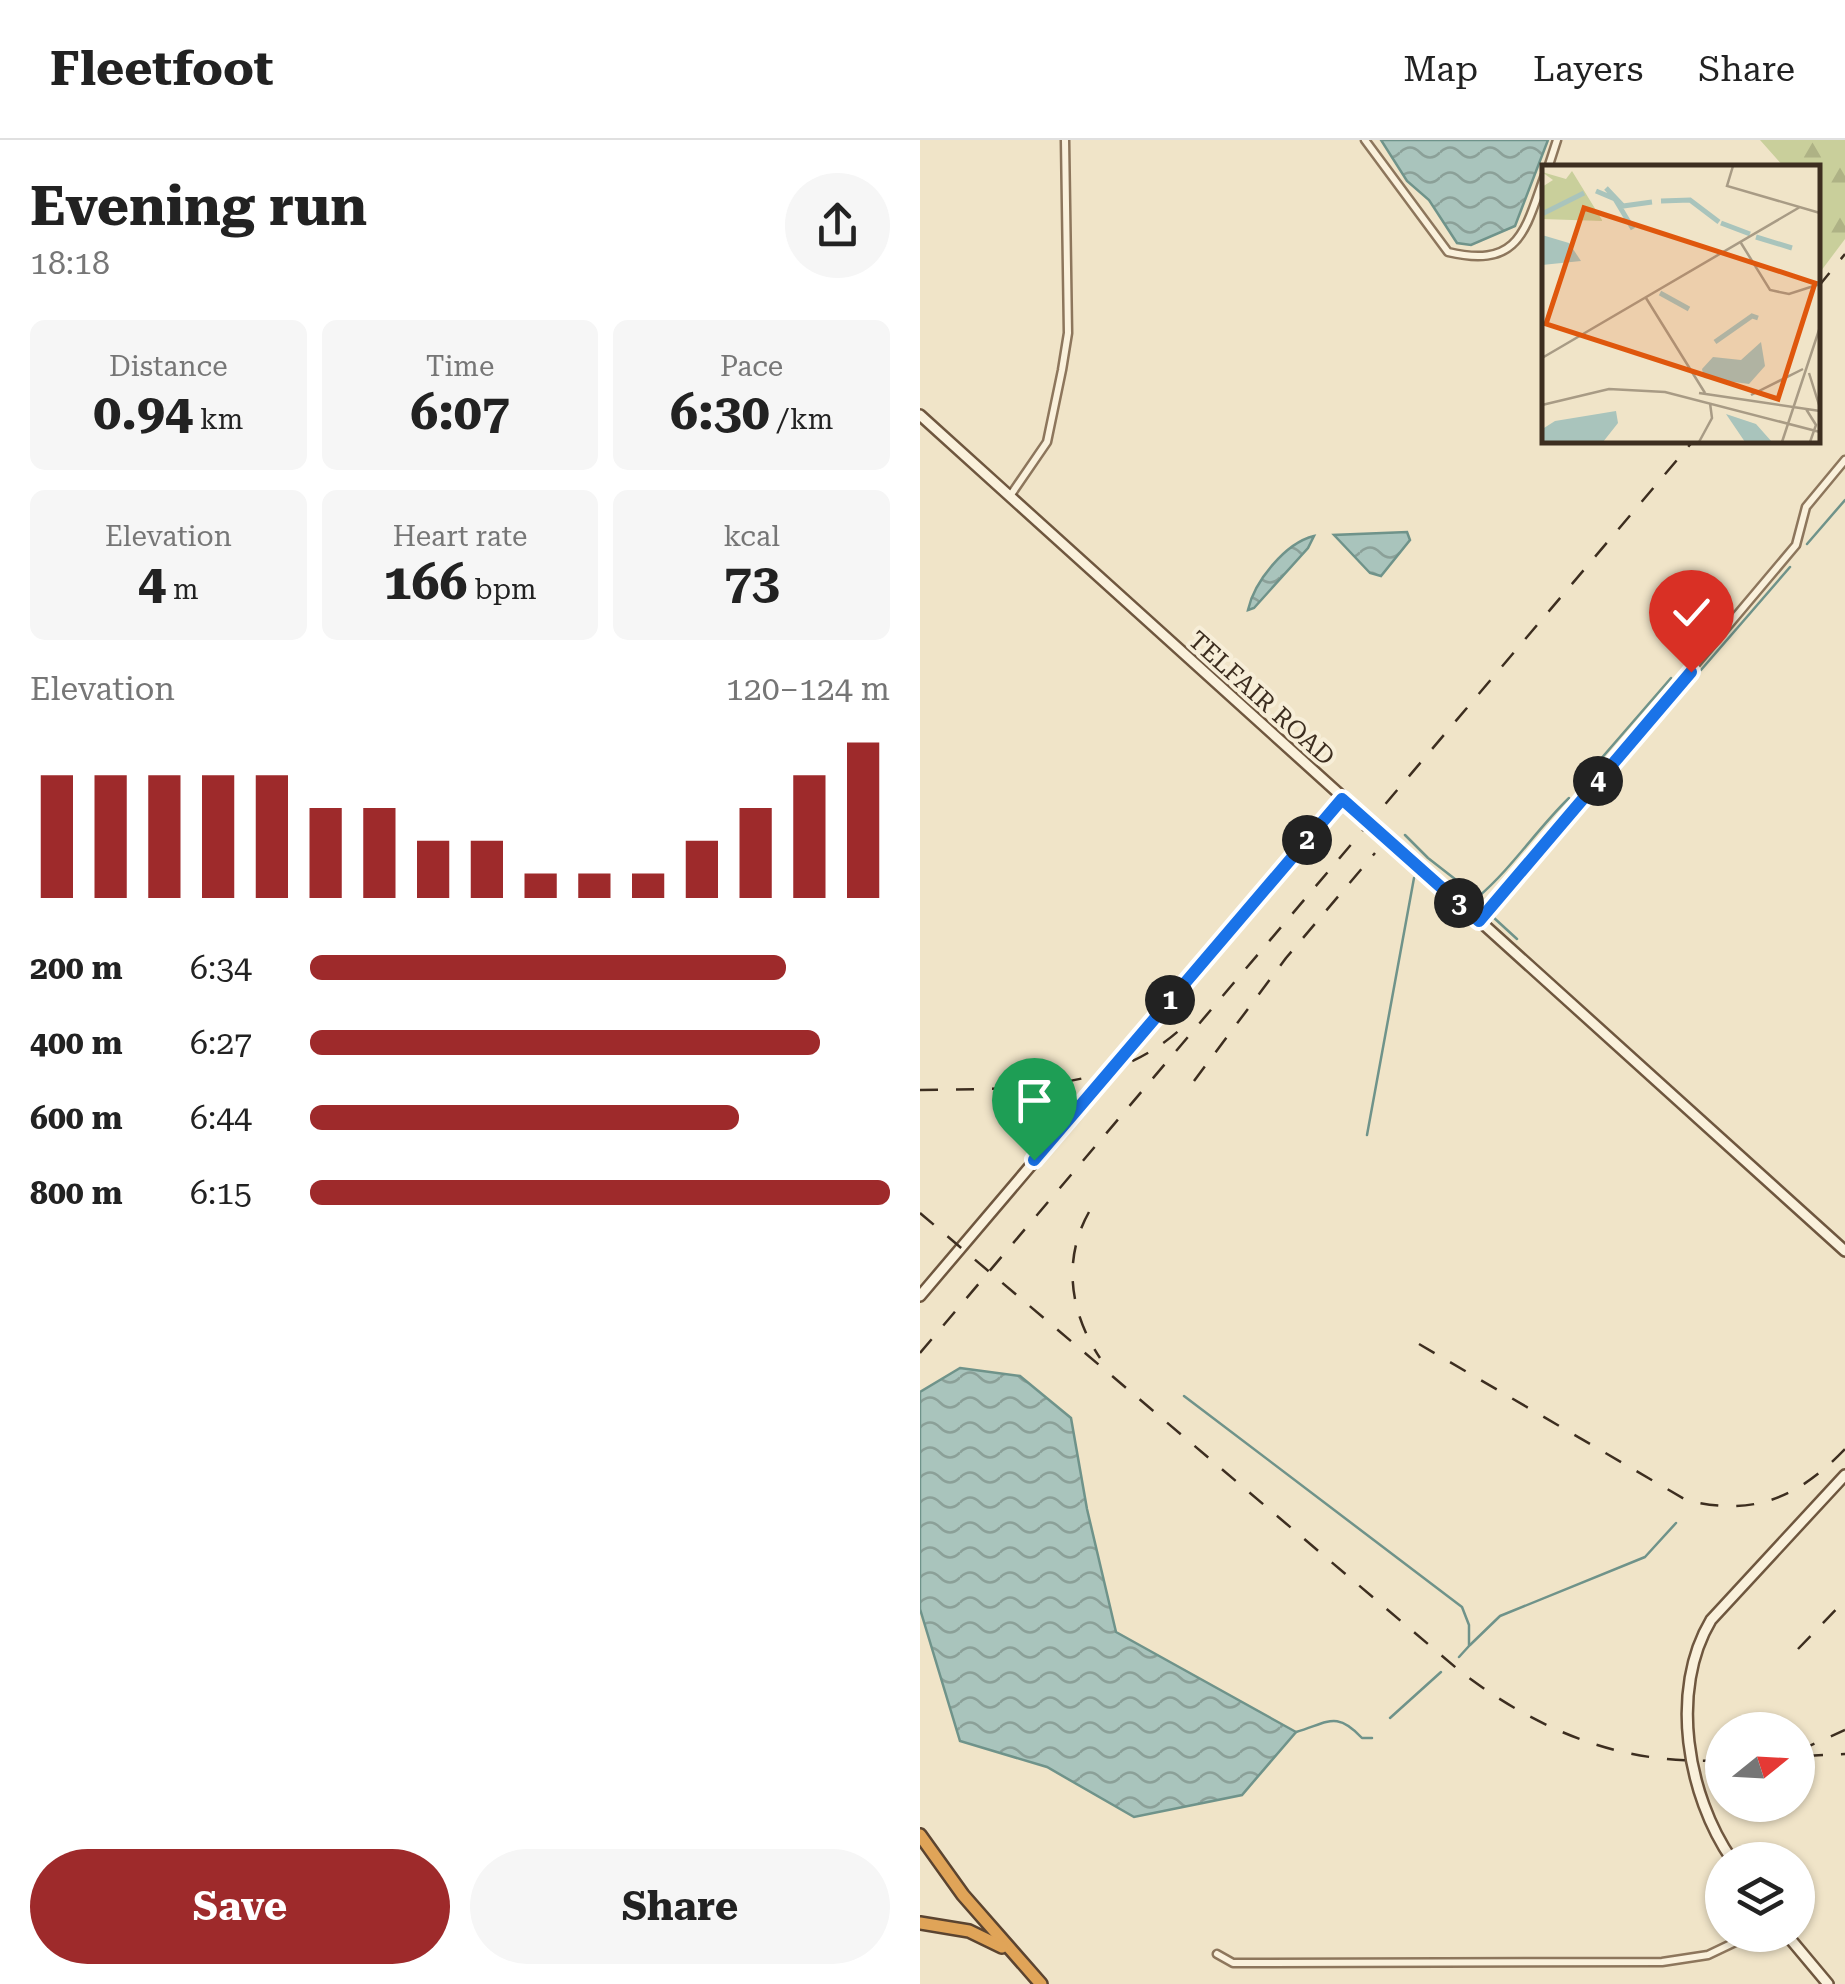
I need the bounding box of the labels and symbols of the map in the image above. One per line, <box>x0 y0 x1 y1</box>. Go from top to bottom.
inset map <box>1542 165 1820 442</box>
pin <box>1649 570 1734 673</box>
street label: TELFAIR ROAD <box>1183 625 1341 771</box>
pin: 4 <box>1573 756 1623 806</box>
pin: 2 <box>1282 815 1332 865</box>
pin: 3 <box>1434 878 1484 928</box>
pin: 1 <box>1145 975 1195 1025</box>
pin <box>992 1058 1077 1161</box>
north arrow <box>1705 1712 1815 1822</box>

